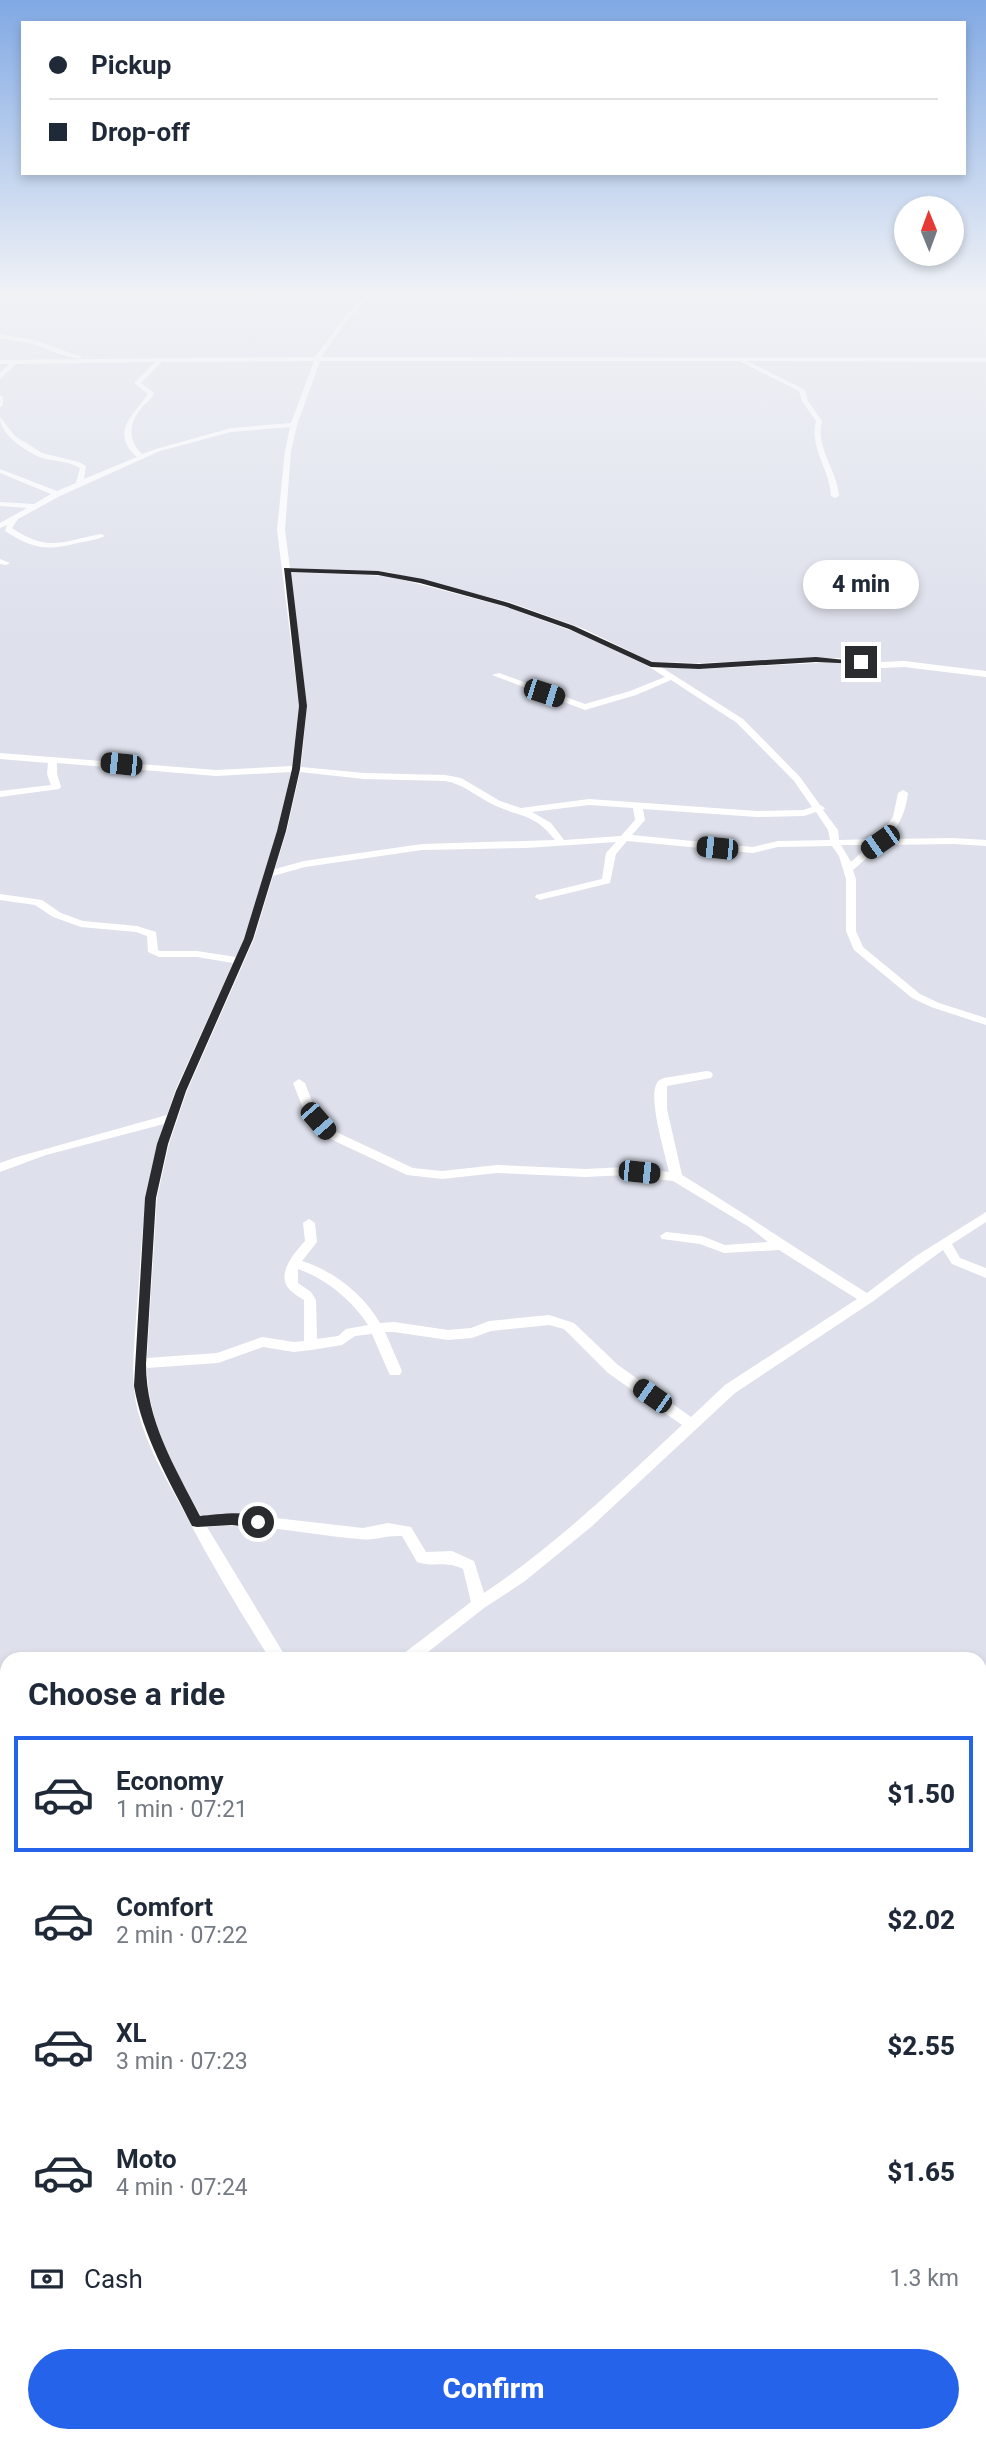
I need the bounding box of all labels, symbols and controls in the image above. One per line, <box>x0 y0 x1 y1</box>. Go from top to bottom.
text: Pickup <box>91 50 171 80</box>
text: Drop-off <box>91 117 190 147</box>
north arrow <box>894 196 964 266</box>
map controls <box>894 196 964 266</box>
callout: 4 min <box>803 560 919 610</box>
text: 4 min <box>832 571 890 598</box>
route end <box>845 646 877 678</box>
car <box>521 677 568 709</box>
car <box>100 751 143 777</box>
car <box>857 821 904 863</box>
car <box>696 835 739 861</box>
car <box>297 1098 340 1144</box>
car <box>618 1159 661 1185</box>
car <box>629 1375 676 1417</box>
route start <box>242 1506 274 1538</box>
text: Choose a ride <box>28 1675 225 1713</box>
icon: car <box>32 1763 95 1826</box>
text: Economy <box>116 1766 223 1796</box>
text: $1.50 <box>887 1779 955 1809</box>
text: 1 min · 07:21 <box>116 1796 248 1823</box>
icon: car <box>32 1889 95 1952</box>
text: Comfort <box>116 1892 213 1922</box>
text: $2.02 <box>887 1905 955 1935</box>
text: 2 min · 07:22 <box>116 1922 248 1949</box>
icon: car <box>32 2015 95 2078</box>
text: XL <box>116 2018 147 2048</box>
text: $2.55 <box>887 2031 955 2061</box>
text: 3 min · 07:23 <box>116 2048 248 2075</box>
icon: car <box>32 2141 95 2204</box>
text: Moto <box>116 2144 177 2174</box>
text: $1.65 <box>887 2157 955 2187</box>
text: 4 min · 07:24 <box>116 2174 248 2201</box>
icon: cash <box>28 2260 66 2298</box>
text: Cash <box>84 2264 143 2294</box>
text: 1.3 km <box>890 2265 959 2292</box>
button: Confirm <box>28 2349 959 2429</box>

